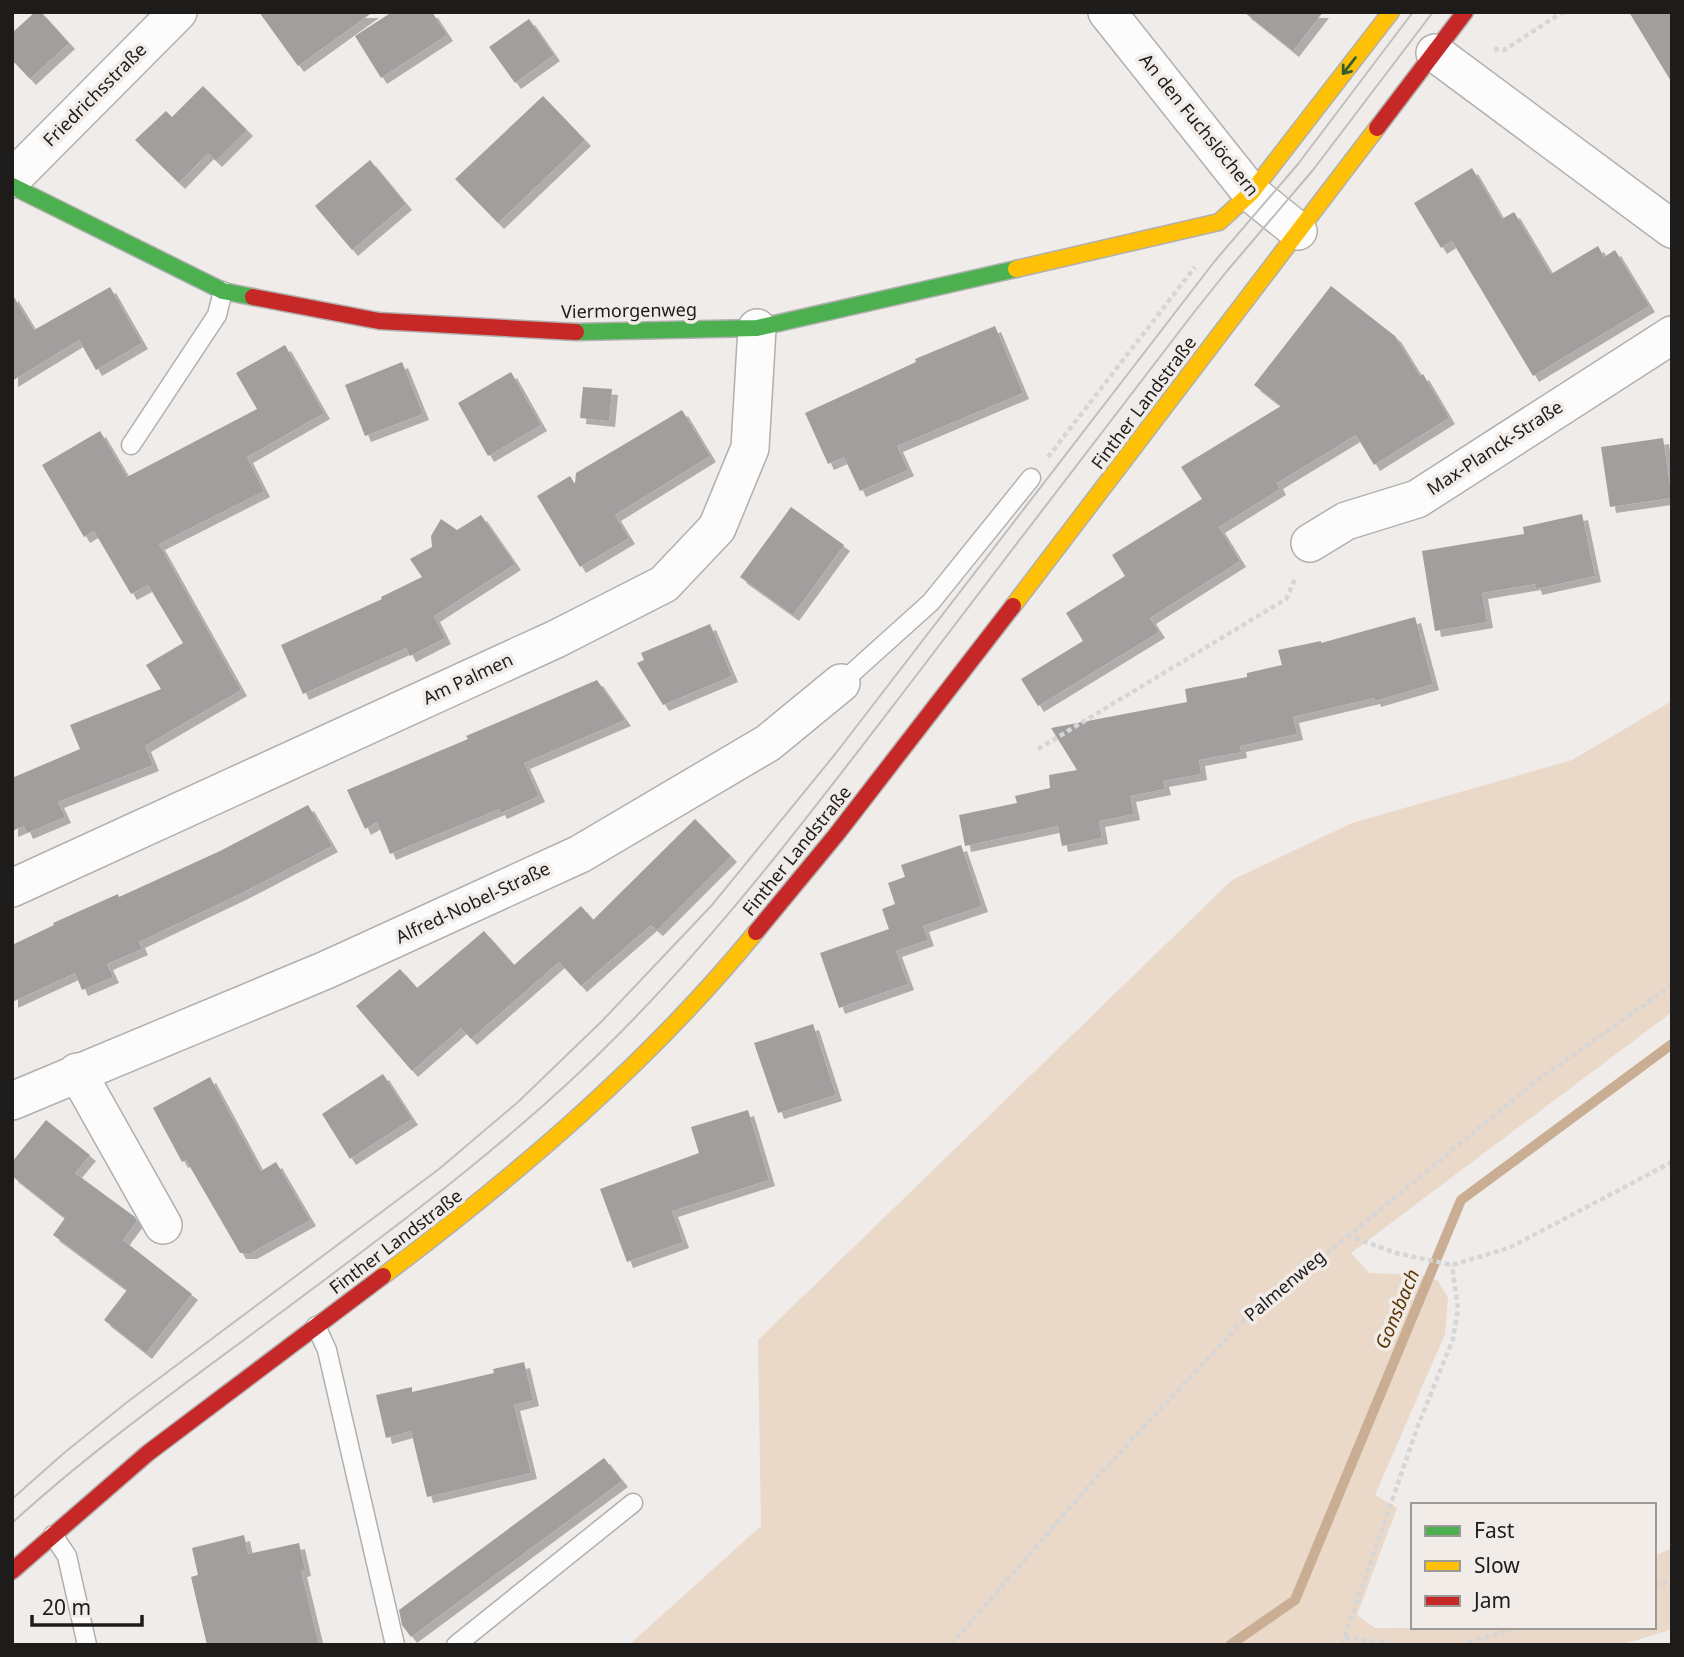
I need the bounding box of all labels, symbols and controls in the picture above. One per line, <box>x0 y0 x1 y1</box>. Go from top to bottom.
street label: Friedrichsstraße <box>37 37 151 151</box>
street label: An den Fuchslöchern <box>1135 48 1265 201</box>
one-way arrow <box>1342 57 1357 75</box>
street label: Viermorgenweg <box>561 297 697 323</box>
street label: Finther Landstraße <box>1085 331 1201 474</box>
street label: Max-Planck-Straße <box>1422 394 1567 500</box>
street label: Am Palmen <box>419 647 516 709</box>
street label: Finther Landstraße <box>736 780 856 920</box>
street label: Alfred-Nobel-Straße <box>391 856 554 948</box>
street label: Finther Landstraße <box>324 1183 467 1299</box>
street label: Palmenweg <box>1239 1244 1330 1326</box>
water label: Gonsbach <box>1369 1265 1425 1353</box>
legend <box>1411 1503 1656 1629</box>
text: Fast <box>1474 1516 1515 1544</box>
text: Slow <box>1474 1551 1520 1579</box>
scale bar <box>32 1584 142 1628</box>
text: Jam <box>1472 1586 1511 1614</box>
text: 20 m <box>42 1593 91 1621</box>

